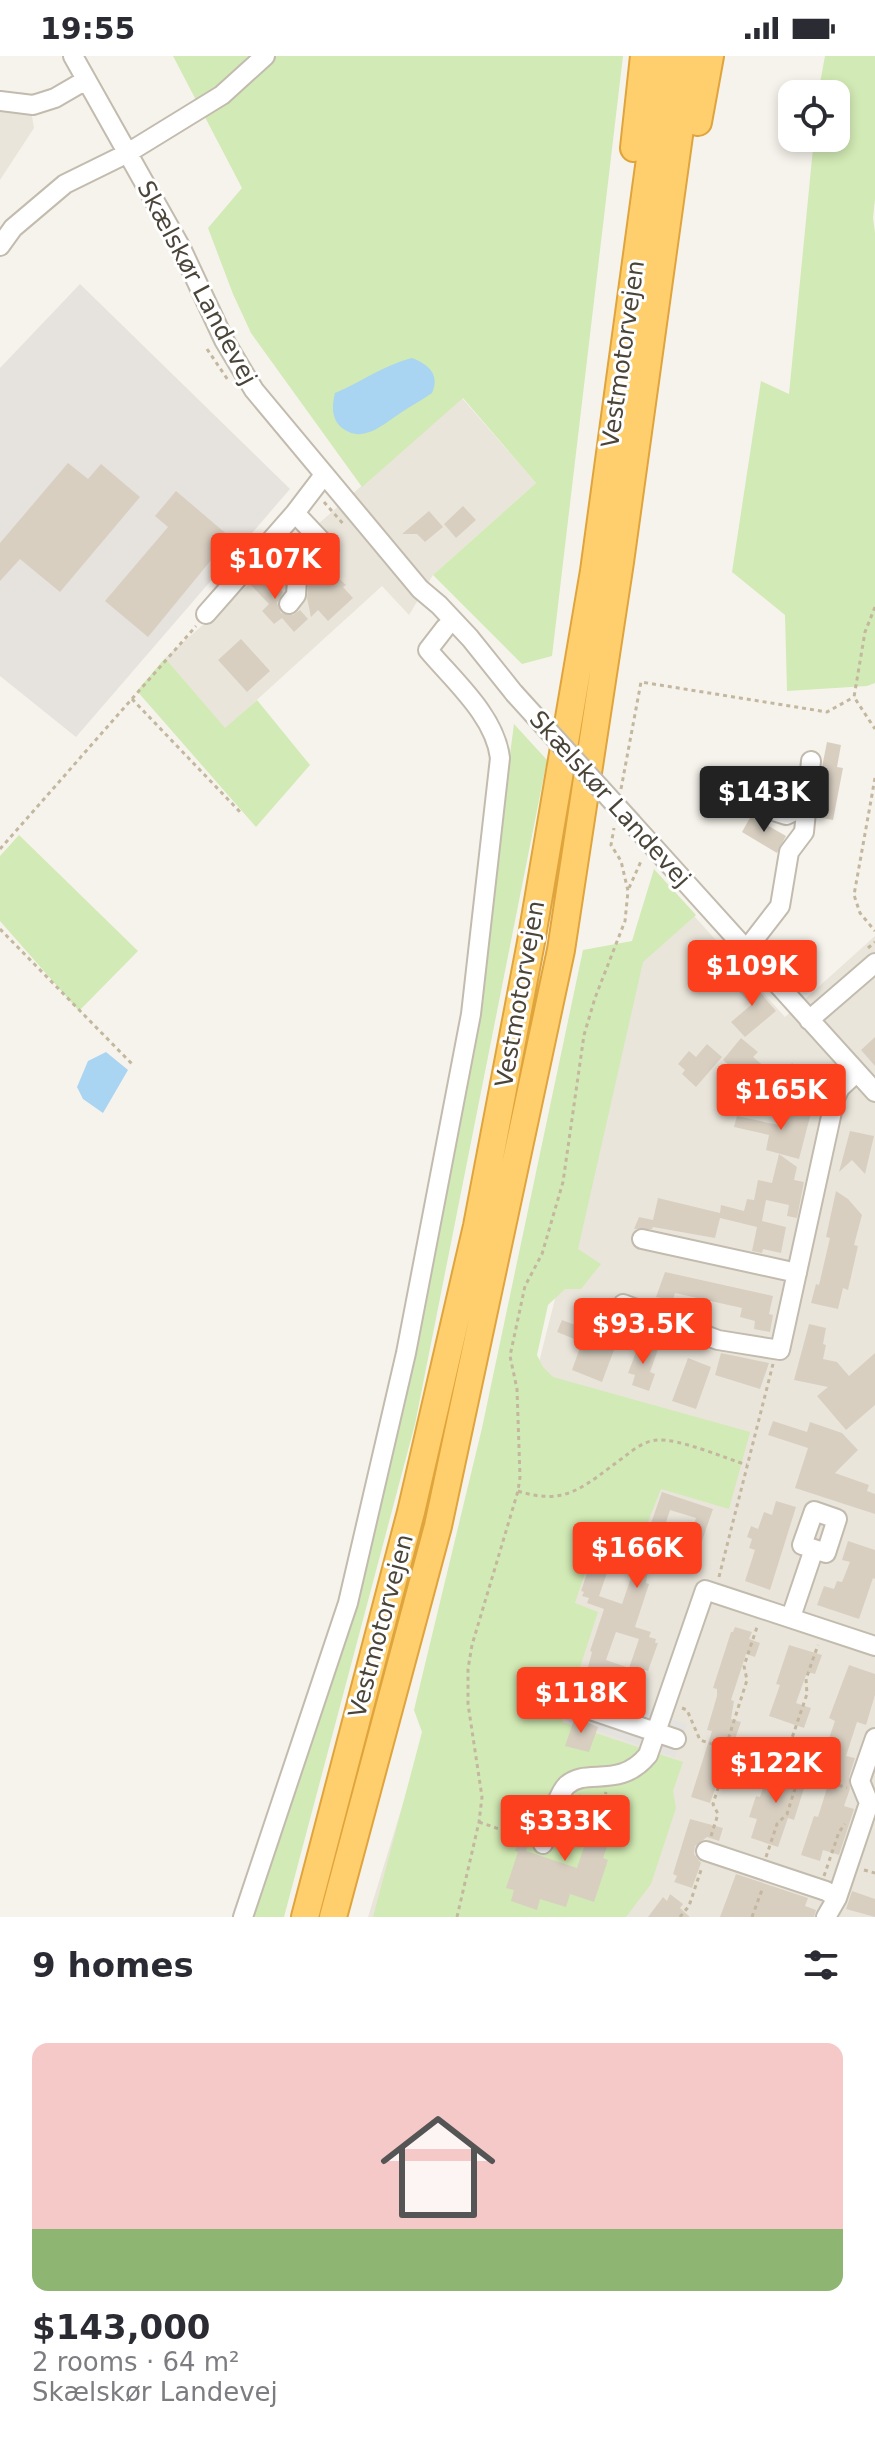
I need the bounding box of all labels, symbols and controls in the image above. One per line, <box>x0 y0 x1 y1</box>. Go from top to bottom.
text: 19:55 <box>40 11 136 46</box>
map controls <box>778 80 850 152</box>
button: locate <box>778 80 850 152</box>
street label: Skælskør Landevej <box>131 176 263 390</box>
street label: Vestmotorvejen <box>596 259 650 449</box>
pin: $107K <box>219 533 331 601</box>
text: $107K <box>229 544 321 574</box>
street label: Skælskør Landevej <box>524 705 696 893</box>
pin: $143K <box>708 766 820 834</box>
text: $143K <box>718 777 810 807</box>
street label: Vestmotorvejen <box>490 899 550 1089</box>
pin: $109K <box>696 940 808 1008</box>
text: $109K <box>706 951 798 981</box>
pin: $165K <box>725 1064 837 1132</box>
text: $165K <box>735 1075 827 1105</box>
pin: $93.5K <box>578 1298 708 1366</box>
text: $93.5K <box>592 1309 694 1339</box>
pin: $166K <box>581 1522 693 1590</box>
street label: Vestmotorvejen <box>343 1531 419 1721</box>
text: $166K <box>591 1533 683 1563</box>
pin: $118K <box>525 1667 637 1735</box>
text: $118K <box>535 1678 627 1708</box>
pin: $122K <box>720 1737 832 1805</box>
text: $122K <box>730 1748 822 1778</box>
pin: $333K <box>509 1795 621 1863</box>
text: $333K <box>519 1806 611 1836</box>
icon: filters <box>799 1943 843 1987</box>
text: 9 homes <box>32 1945 194 1985</box>
icon: home <box>366 2095 510 2239</box>
text: $143,000 <box>32 2307 211 2347</box>
text: 2 rooms · 64 m² <box>32 2347 240 2377</box>
text: Skælskør Landevej <box>32 2377 278 2407</box>

